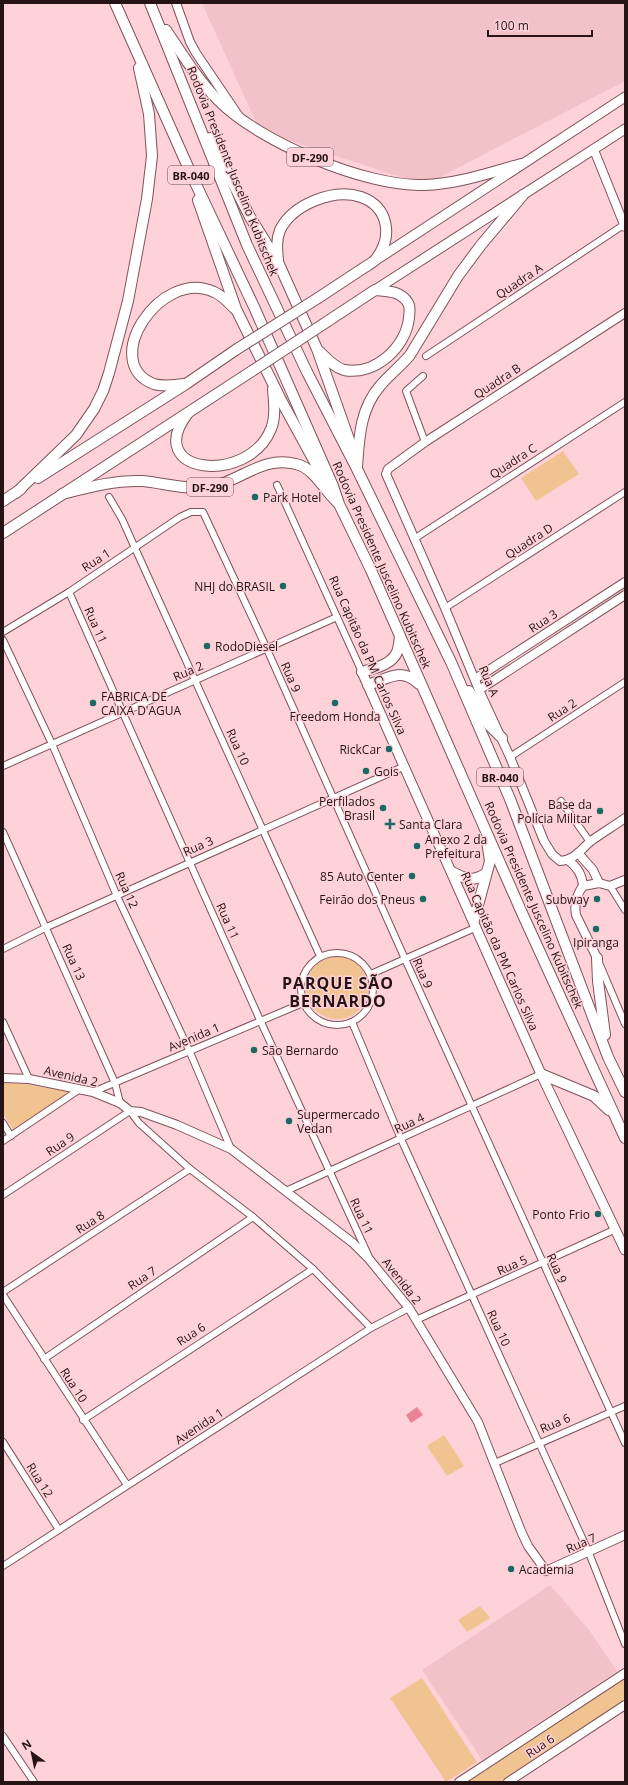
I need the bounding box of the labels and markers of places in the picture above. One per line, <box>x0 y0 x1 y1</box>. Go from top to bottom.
place label: Park Hotel <box>263 489 321 506</box>
marker: Park Hotel <box>250 492 260 502</box>
place label: NHJ do BRASIL <box>194 578 275 595</box>
marker: NHJ do BRASIL <box>278 581 288 591</box>
place label: RodoDiesel <box>215 638 278 655</box>
marker: RodoDiesel <box>202 641 212 651</box>
place label: FABRICA DE CAIXA D'AGUA <box>101 688 182 719</box>
marker: FABRICA DE CAIXA D'AGUA <box>88 698 98 708</box>
marker: Freedom Honda <box>330 698 340 708</box>
place label: Freedom Honda <box>290 708 380 725</box>
place label: RickCar <box>339 741 381 758</box>
marker: RickCar <box>384 744 394 754</box>
place label: Gois <box>374 763 399 780</box>
marker: Gois <box>361 766 371 776</box>
place label: Perfilados Brasil <box>319 793 375 824</box>
place label: Base da Polícia Militar <box>517 796 592 827</box>
marker: Perfilados Brasil <box>378 803 388 813</box>
marker: Base da Polícia Militar <box>595 806 605 816</box>
place label: Santa Clara <box>399 816 463 833</box>
marker: Santa Clara <box>384 818 396 830</box>
place label: Anexo 2 da Prefeitura <box>425 831 487 862</box>
marker: Anexo 2 da Prefeitura <box>412 841 422 851</box>
place label: 85 Auto Center <box>320 868 404 885</box>
marker: 85 Auto Center <box>407 871 417 881</box>
place label: Feirão dos Pneus <box>319 891 415 908</box>
place label: Subway <box>546 891 590 908</box>
marker: Feirão dos Pneus <box>418 894 428 904</box>
marker: Subway <box>592 894 602 904</box>
marker: Ipiranga <box>591 924 601 934</box>
place label: Ipiranga <box>573 934 619 951</box>
place label: São Bernardo <box>262 1042 338 1059</box>
marker: São Bernardo <box>249 1045 259 1055</box>
place label: Supermercado Vedan <box>297 1106 380 1137</box>
marker: Supermercado Vedan <box>284 1116 294 1126</box>
place label: Ponto Frio <box>532 1206 590 1223</box>
marker: Ponto Frio <box>593 1209 603 1219</box>
place label: Academia <box>519 1561 574 1578</box>
marker: Academia <box>506 1564 516 1574</box>

